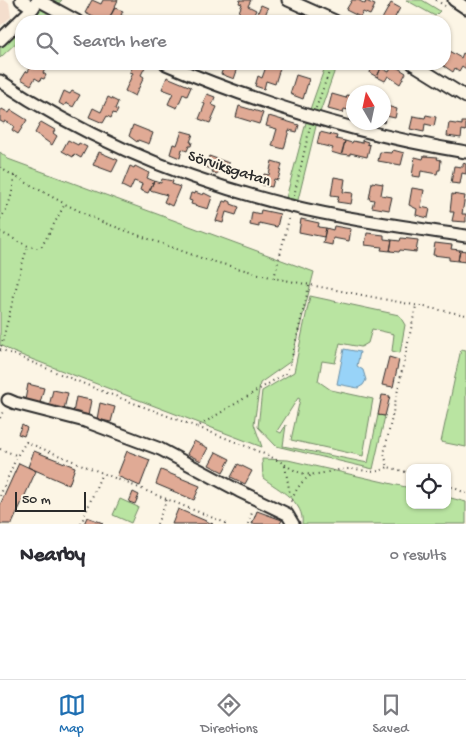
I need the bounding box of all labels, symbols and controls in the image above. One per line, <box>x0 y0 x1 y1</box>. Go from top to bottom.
search box <box>15 15 451 70</box>
icon: search <box>33 29 61 57</box>
text: Search here <box>73 31 167 54</box>
north arrow <box>346 85 391 130</box>
street label: Sörviksgatan <box>185 148 273 192</box>
map controls <box>406 464 451 509</box>
button: locate <box>406 464 451 509</box>
scale bar <box>15 489 86 512</box>
text: 50 m <box>22 492 51 509</box>
text: Nearby <box>20 544 85 569</box>
text: 0 results <box>390 547 446 566</box>
tab: Map <box>58 691 86 738</box>
tab: Directions <box>201 691 258 738</box>
tab: Saved <box>373 691 408 738</box>

